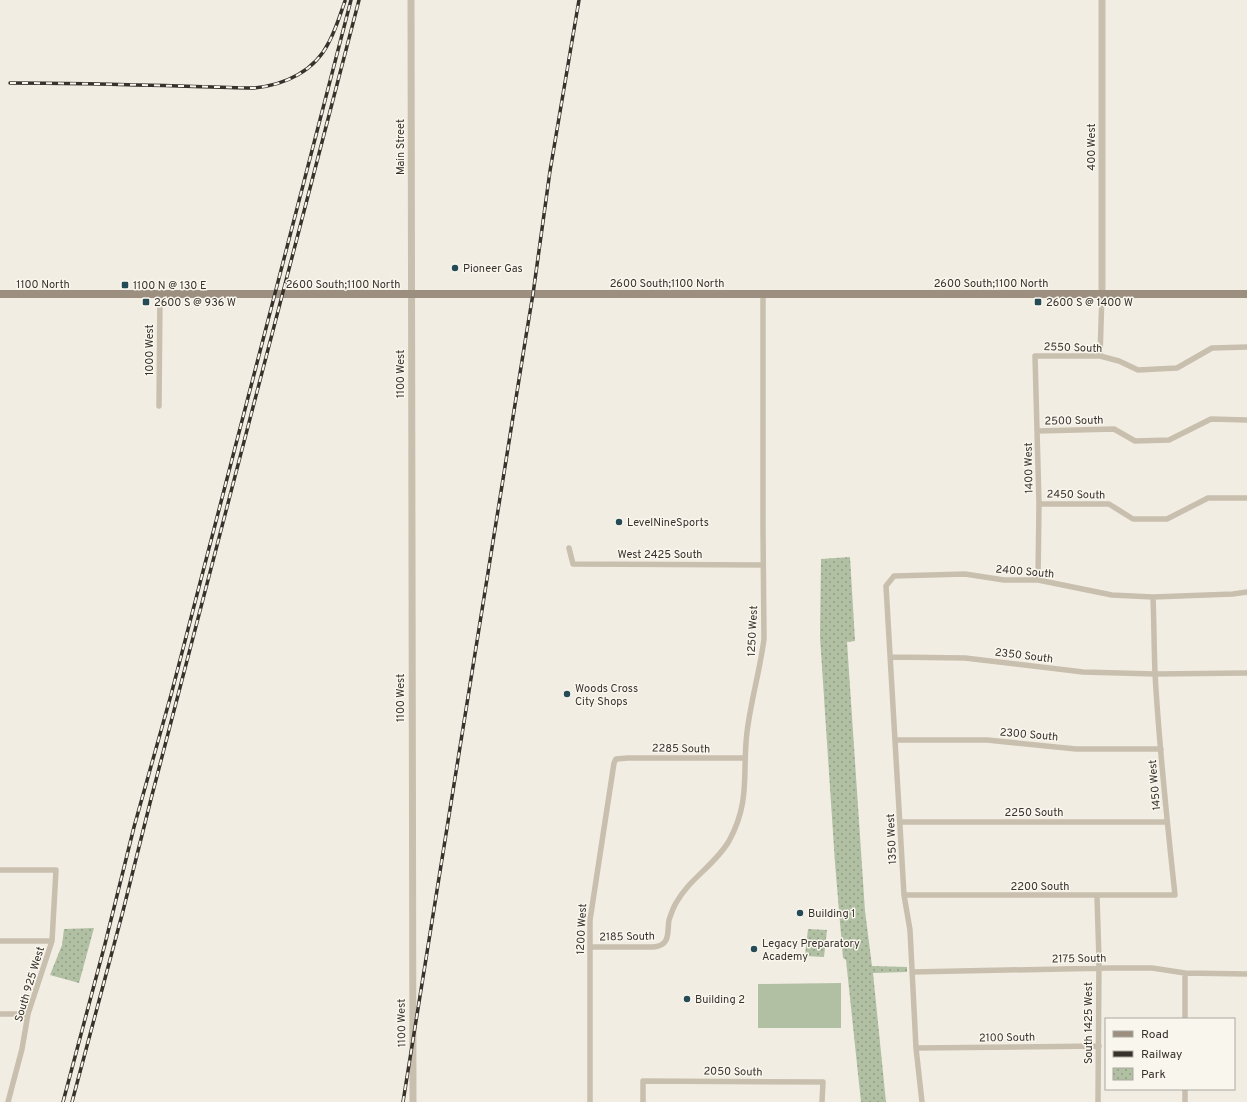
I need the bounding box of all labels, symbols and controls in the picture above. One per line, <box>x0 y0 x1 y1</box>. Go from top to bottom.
street label: Main Street <box>394 119 408 175</box>
street label: 400 West <box>1085 123 1099 171</box>
place label: Pioneer Gas <box>463 262 523 276</box>
marker: Pioneer Gas <box>450 263 460 273</box>
street label: 2600 South;1100 North <box>610 277 724 291</box>
street label: 2600 South;1100 North <box>934 277 1048 291</box>
street label: 1100 North <box>16 278 70 292</box>
street label: 2600 South;1100 North <box>286 278 400 292</box>
place label: 1100 N @ 130 E <box>133 279 207 293</box>
marker: 1100 N @ 130 E <box>120 280 130 290</box>
place label: 2600 S @ 936 W <box>154 296 236 310</box>
place label: 2600 S @ 1400 W <box>1046 296 1133 310</box>
marker: 2600 S @ 936 W <box>141 297 151 307</box>
marker: 2600 S @ 1400 W <box>1033 297 1043 307</box>
street label: 1000 West <box>143 324 157 376</box>
street label: 2550 South <box>1043 340 1103 356</box>
street label: 1100 West <box>394 350 408 398</box>
street label: 2500 South <box>1044 413 1104 429</box>
street label: 1400 West <box>1022 442 1036 494</box>
street label: 2450 South <box>1046 487 1105 503</box>
place label: LevelNineSports <box>627 516 709 530</box>
marker: LevelNineSports <box>614 517 624 527</box>
street label: West 2425 South <box>617 548 703 562</box>
street label: 2400 South <box>995 562 1055 582</box>
street label: 1250 West <box>745 605 761 657</box>
street label: 2350 South <box>994 645 1054 667</box>
street label: 1100 West <box>394 674 408 722</box>
place label: Woods Cross City Shops <box>575 682 638 709</box>
marker: Woods Cross City Shops <box>562 689 572 699</box>
street label: 2300 South <box>999 725 1059 745</box>
street label: 2285 South <box>652 741 710 757</box>
street label: 1450 West <box>1146 759 1164 811</box>
street label: 2250 South <box>1005 806 1063 820</box>
street label: 1350 West <box>884 813 900 865</box>
street label: 2200 South <box>1011 880 1069 894</box>
street label: 1200 West <box>574 903 590 955</box>
place label: Building 1 <box>808 907 855 921</box>
marker: Building 1 <box>795 908 805 918</box>
street label: 2185 South <box>599 930 655 944</box>
place label: Legacy Preparatory Academy <box>762 937 860 964</box>
marker: Legacy Preparatory Academy <box>749 944 759 954</box>
street label: South 925 West <box>12 945 48 1024</box>
street label: 2175 South <box>1051 952 1107 966</box>
street label: South 1425 West <box>1082 982 1096 1064</box>
place label: Building 2 <box>695 993 745 1007</box>
marker: Building 2 <box>682 994 692 1004</box>
street label: 1100 West <box>395 999 409 1047</box>
legend <box>1105 1018 1235 1090</box>
text: Road <box>1141 1027 1169 1043</box>
street label: 2100 South <box>979 1031 1035 1045</box>
text: Railway <box>1141 1047 1182 1063</box>
street label: 2050 South <box>703 1064 763 1080</box>
text: Park <box>1141 1067 1166 1083</box>

